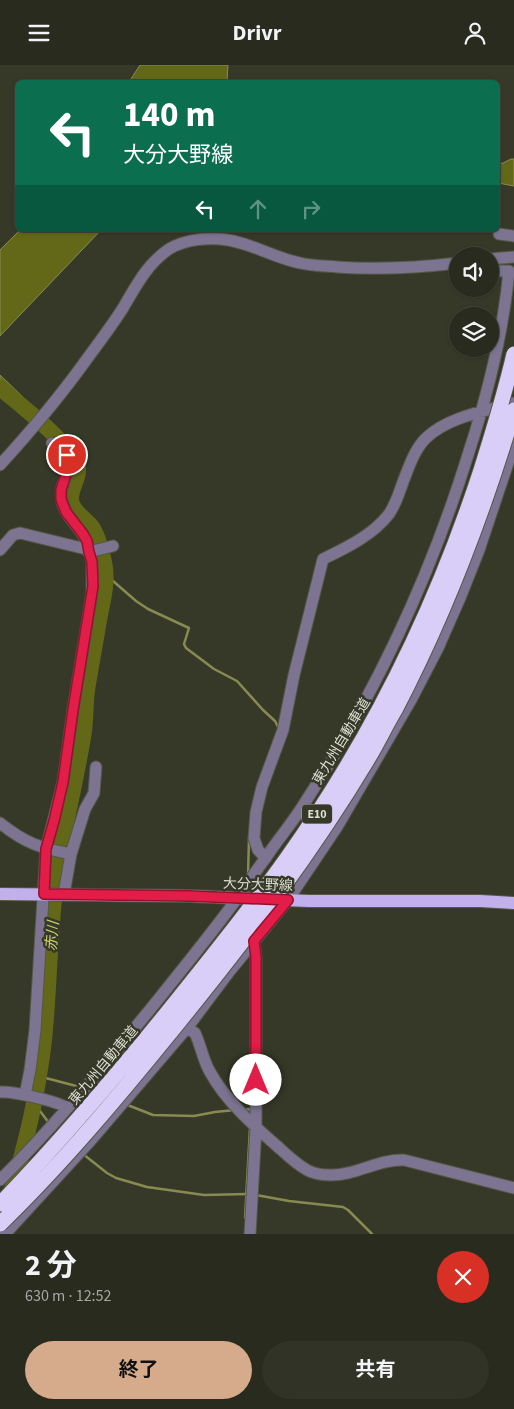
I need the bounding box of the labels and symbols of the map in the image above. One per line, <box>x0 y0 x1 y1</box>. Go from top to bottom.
pin <box>46 434 88 476</box>
street label: 東九州自動車道 <box>308 694 376 789</box>
road number: E10 <box>302 805 332 824</box>
street label: 大分大野線 <box>223 874 293 896</box>
water label: 赤川 <box>41 918 64 952</box>
street label: 東九州自動車道 <box>65 1022 143 1110</box>
position arrow <box>229 1053 281 1105</box>

